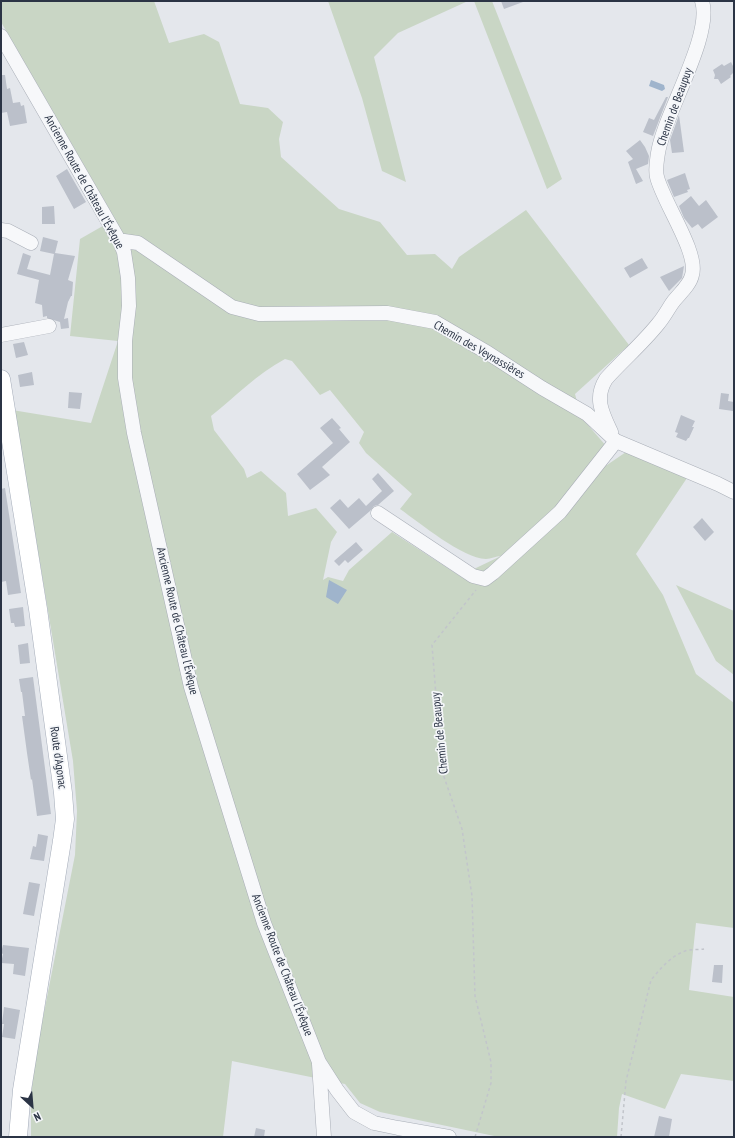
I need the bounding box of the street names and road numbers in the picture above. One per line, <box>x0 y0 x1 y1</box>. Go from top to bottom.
street label: Chemin de Beaupuy <box>654 66 696 148</box>
street label: Ancienne Route de Château l'Évêque <box>41 112 127 252</box>
street label: Chemin des Veynassières <box>431 318 527 382</box>
street label: Ancienne Route de Château l'Évêque <box>153 546 201 696</box>
street label: Chemin de Beaupuy <box>429 691 451 775</box>
street label: Route d'Agonac <box>46 726 70 790</box>
street label: Ancienne Route de Château l'Évêque <box>248 892 316 1038</box>

